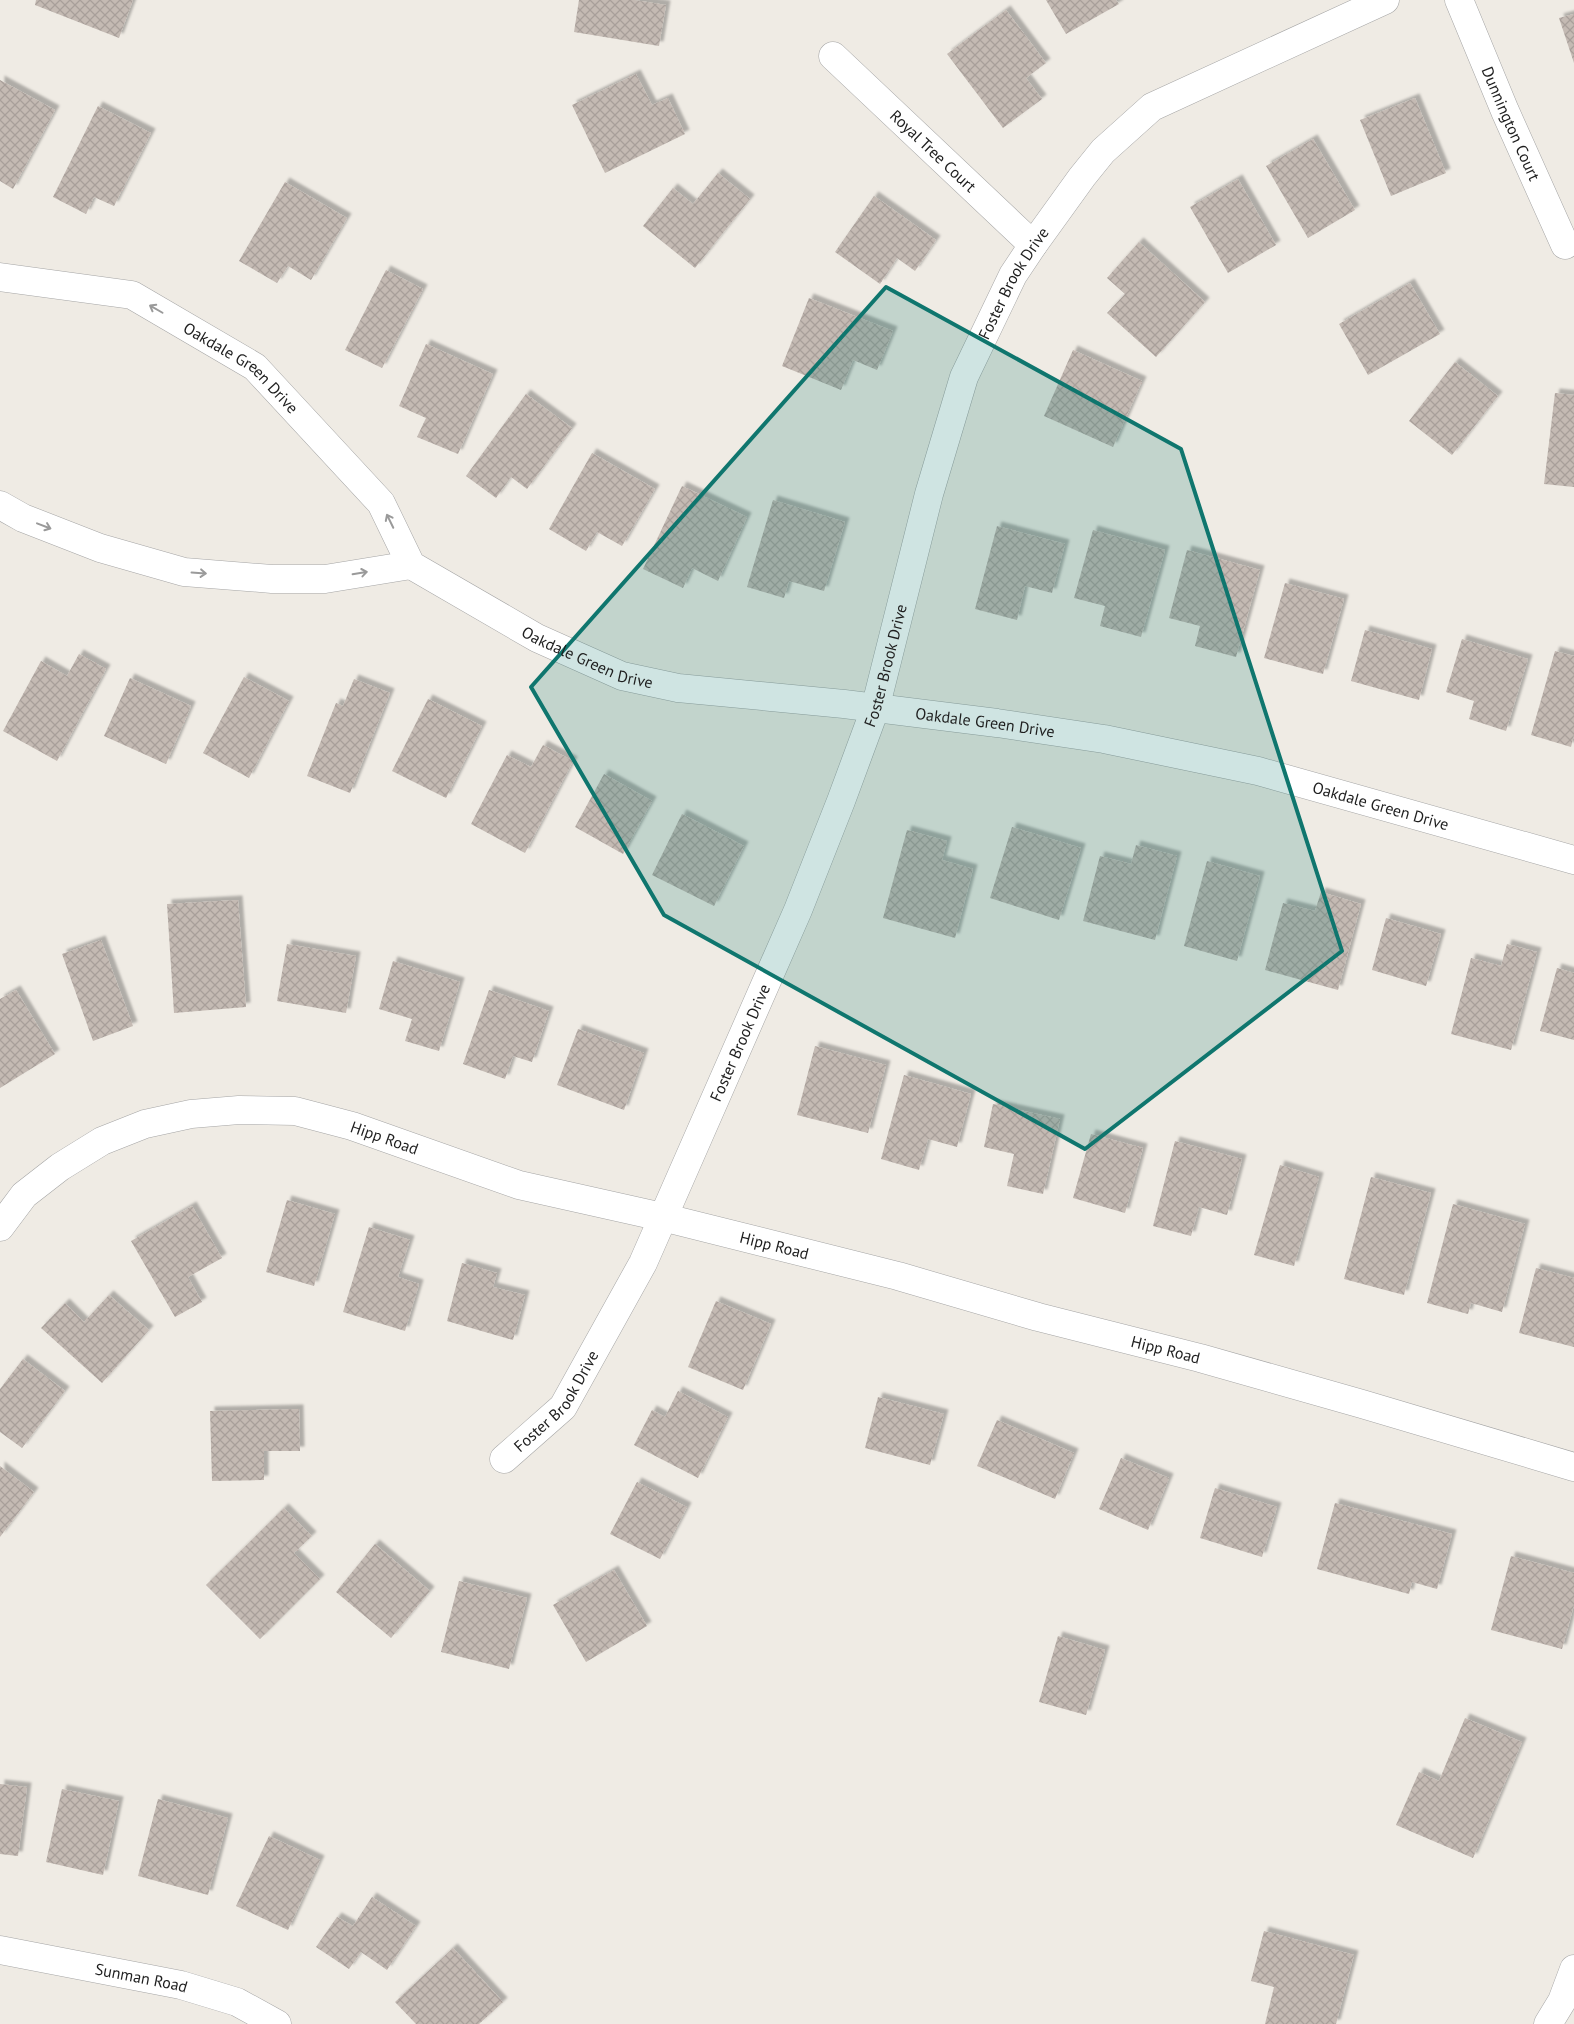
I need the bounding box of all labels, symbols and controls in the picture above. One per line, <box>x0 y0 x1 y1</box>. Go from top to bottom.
street label: Dunnington Court <box>1478 63 1545 184</box>
street label: Royal Tree Court <box>886 105 981 197</box>
street label: Foster Brook Drive <box>974 223 1053 343</box>
one-way arrow <box>150 303 164 313</box>
street label: Oakdale Green Drive <box>180 317 303 417</box>
one-way arrow <box>385 514 394 529</box>
one-way arrow <box>36 522 51 531</box>
one-way arrow <box>352 567 368 577</box>
one-way arrow <box>190 569 206 578</box>
street label: Foster Brook Drive <box>859 602 911 730</box>
street label: Oakdale Green Drive <box>518 621 655 692</box>
street label: Oakdale Green Drive <box>914 703 1056 742</box>
street label: Oakdale Green Drive <box>1310 777 1451 834</box>
street label: Foster Brook Drive <box>705 981 774 1104</box>
street label: Hipp Road <box>348 1116 421 1159</box>
street label: Hipp Road <box>738 1227 811 1263</box>
street label: Hipp Road <box>1129 1331 1202 1368</box>
street label: Foster Brook Drive <box>509 1347 603 1456</box>
street label: Sunman Road <box>93 1959 190 1996</box>

